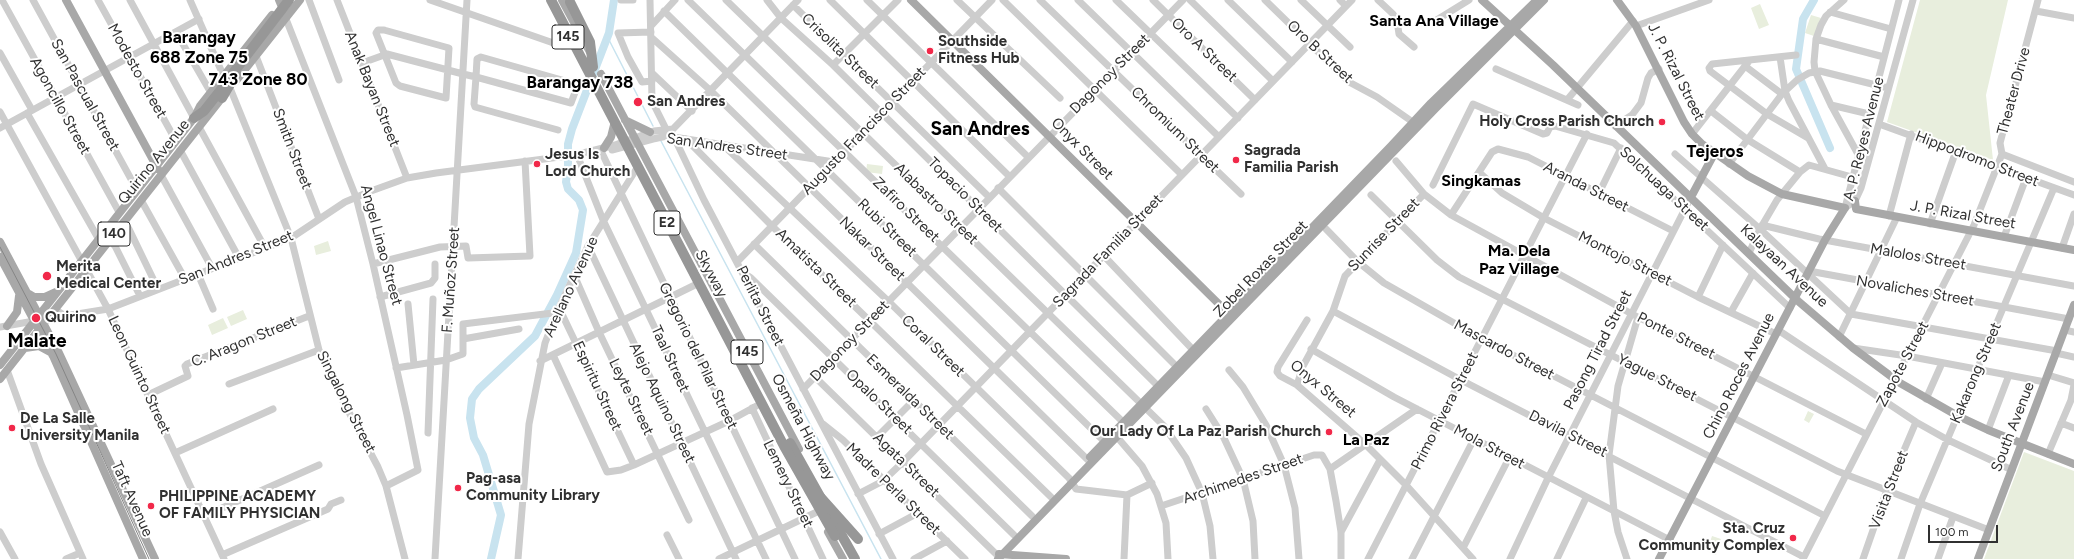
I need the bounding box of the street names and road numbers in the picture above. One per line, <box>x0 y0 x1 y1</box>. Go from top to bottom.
street label: Crisolita Street <box>797 10 883 92</box>
street label: Oro A Street <box>1167 14 1241 86</box>
street label: Oro B Street <box>1283 17 1357 87</box>
street label: J. P. Rizal Street <box>1644 20 1708 124</box>
street label: Modesto Street <box>104 21 170 121</box>
road number: 145 <box>552 25 584 49</box>
street label: Anak Bayan Street <box>341 28 403 150</box>
street label: Dagonoy Street <box>1066 30 1154 118</box>
street label: San Pascual Street <box>47 36 123 154</box>
street label: Theater Drive <box>1994 45 2034 137</box>
street label: Agoncillo Street <box>26 54 94 158</box>
street label: Augusto Francisco Street <box>798 63 930 199</box>
street label: A. P. Reyes Avenue <box>1840 75 1888 203</box>
street label: Chromium Street <box>1127 83 1223 177</box>
street label: Smith Street <box>268 106 316 192</box>
street label: Onyx Street <box>1047 114 1117 184</box>
street label: Quirino Avenue <box>114 116 194 208</box>
street label: Hippodromo Street <box>1913 127 2041 191</box>
street label: San Andres Street <box>665 130 789 164</box>
street label: Solchuaga Street <box>1615 143 1713 235</box>
street label: Topacio Street <box>924 154 1006 236</box>
street label: Aranda Street <box>1540 158 1632 216</box>
street label: Alabastro Street <box>890 159 982 249</box>
street label: Zafiro Street <box>869 174 943 246</box>
street label: Angel Linao Street <box>356 183 406 307</box>
street label: Sagrada Familia Street <box>1049 191 1167 311</box>
street label: Sunrise Street <box>1344 194 1424 276</box>
street label: Rubi Street <box>854 195 920 261</box>
street label: J. P. Rizal Street <box>1909 197 2017 233</box>
road number: E2 <box>654 211 680 235</box>
street label: Nakar Street <box>835 213 909 285</box>
street label: Zobel Roxas Street <box>1210 217 1312 321</box>
street label: Kalayaan Avenue <box>1736 221 1832 311</box>
road number: 140 <box>98 222 130 246</box>
street label: Amatista Street <box>772 225 860 311</box>
street label: F. Muñoz Street <box>438 226 464 334</box>
street label: San Andres Street <box>176 227 296 289</box>
street label: Montojo Street <box>1575 228 1675 290</box>
street label: Arellano Avenue <box>540 234 602 340</box>
street label: Malolos Street <box>1869 240 1967 274</box>
street label: Skyway <box>691 247 731 301</box>
street label: Perlita Street <box>732 263 788 349</box>
street label: Novaliches Street <box>1855 272 1975 310</box>
street label: Gregorio del Pilar Street <box>655 280 741 432</box>
street label: Pasong Tirad Street <box>1560 287 1636 413</box>
street label: Dagonoy Street <box>807 297 893 385</box>
street label: Ponte Street <box>1634 309 1718 363</box>
street label: Chino Roces Avenue <box>1699 310 1779 442</box>
street label: Coral Street <box>898 311 968 381</box>
street label: Leon Guinto Street <box>104 313 174 437</box>
street label: C. Aragon Street <box>189 313 299 371</box>
street label: Mascardo Street <box>1451 316 1557 384</box>
street label: Zapote Street <box>1873 318 1933 410</box>
street label: Kakarong Street <box>1947 320 2005 426</box>
street label: Taal Street <box>647 323 693 395</box>
street label: Espiritu Street <box>568 338 626 434</box>
street label: Alejo Aquino Street <box>625 340 699 466</box>
road number: 145 <box>731 340 763 364</box>
street label: Singalong Street <box>312 348 380 456</box>
street label: Primo Rivera Street <box>1408 349 1482 473</box>
street label: Yague Street <box>1614 350 1700 406</box>
street label: Esmeralda Street <box>862 351 958 443</box>
street label: Leyte Street <box>605 356 657 438</box>
street label: Onyx Street <box>1286 356 1360 422</box>
street label: Opalo Street <box>842 366 916 438</box>
street label: Osmeña Highway <box>767 371 839 483</box>
street label: South Avenue <box>1988 380 2038 474</box>
street label: Davila Street <box>1526 407 1610 461</box>
street label: Mola Street <box>1450 421 1528 473</box>
street label: Agata Street <box>869 429 943 501</box>
street label: Lemery Street <box>759 437 817 531</box>
street label: Madre Perla Street <box>842 439 944 539</box>
street label: Visita Street <box>1866 448 1912 532</box>
street label: Archimedes Street <box>1181 450 1305 508</box>
street label: Taft Avenue <box>107 459 157 539</box>

